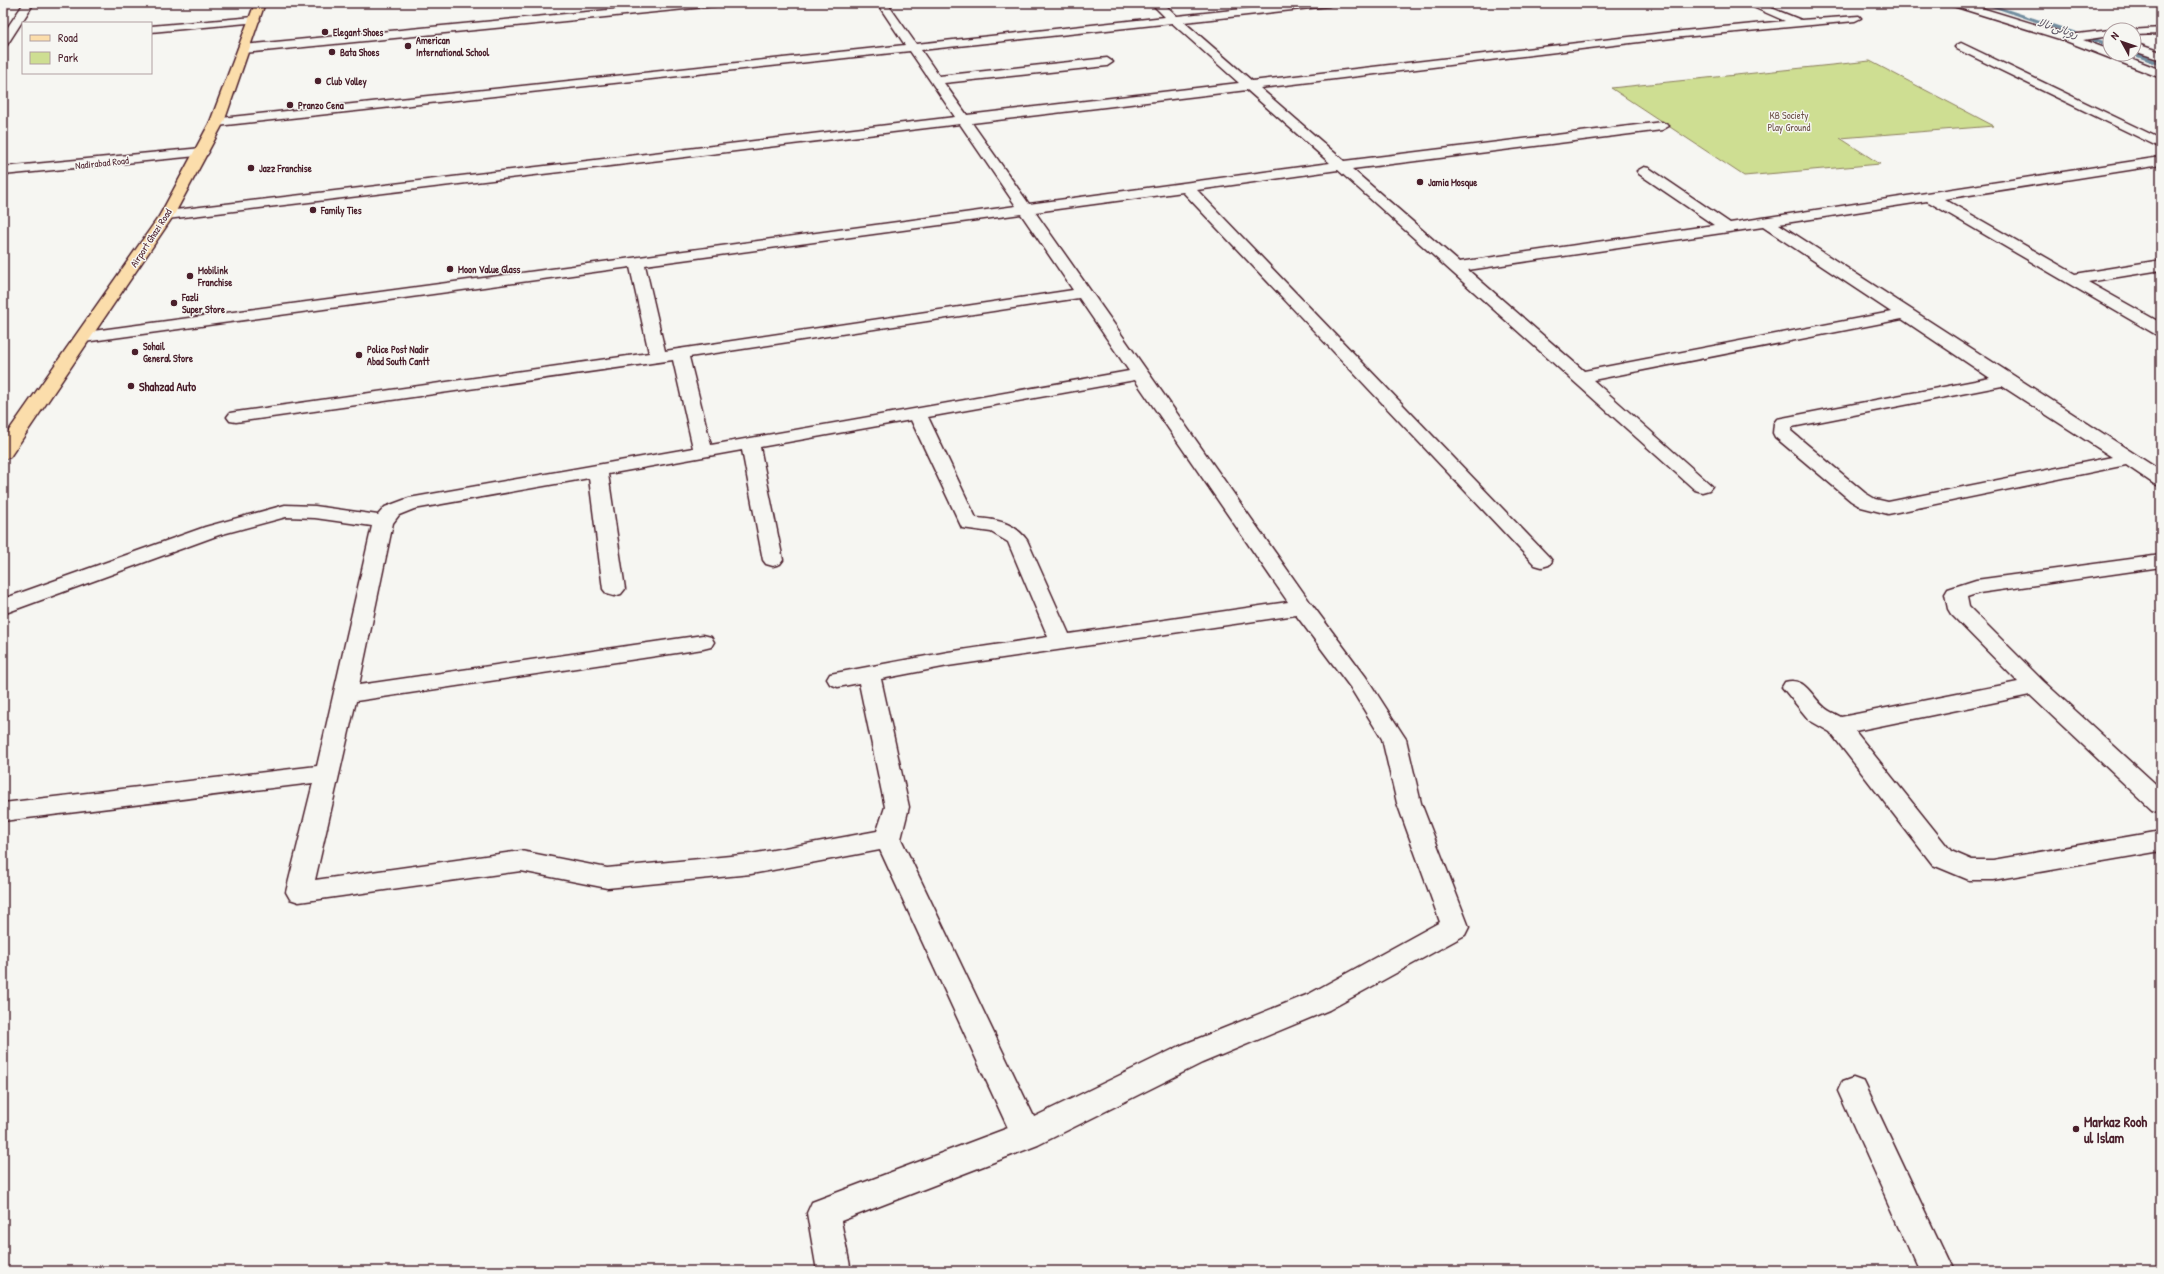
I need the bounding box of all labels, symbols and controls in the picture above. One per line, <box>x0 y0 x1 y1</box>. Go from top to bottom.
water label: روہائی نالا <box>2035 15 2080 43</box>
legend <box>22 22 152 74</box>
north arrow <box>2102 22 2142 62</box>
place label: Elegant Shoes <box>333 26 383 40</box>
marker: Elegant Shoes <box>320 27 330 37</box>
text: Road <box>58 29 78 46</box>
text: N <box>2107 29 2122 42</box>
place label: American International School <box>416 34 489 59</box>
marker: American International School <box>403 41 413 51</box>
place label: Bata Shoes <box>340 46 379 59</box>
marker: Bata Shoes <box>327 47 337 57</box>
text: Park <box>58 49 78 66</box>
place label: Club Volley <box>326 75 368 89</box>
marker: Club Volley <box>313 76 323 86</box>
place label: Pranzo Cena <box>298 99 344 112</box>
marker: Pranzo Cena <box>285 100 295 110</box>
park label: KB Society Play Ground <box>1767 109 1811 134</box>
street label: Nadirabad Road <box>75 154 130 172</box>
place label: Jazz Franchise <box>259 162 312 175</box>
marker: Jazz Franchise <box>246 163 256 173</box>
place label: Jamia Mosque <box>1428 176 1477 190</box>
marker: Jamia Mosque <box>1415 177 1425 187</box>
place label: Family Ties <box>320 204 362 218</box>
marker: Family Ties <box>308 205 318 215</box>
street label: Airport Ghazi Road <box>127 206 175 270</box>
place label: Moon Value Glass <box>458 263 521 276</box>
place label: Mobilink Franchise <box>197 264 232 289</box>
marker: Moon Value Glass <box>445 264 455 274</box>
marker: Mobilink Franchise <box>185 271 195 281</box>
place label: Fazli Super Store <box>181 291 225 317</box>
marker: Fazli Super Store <box>169 298 179 308</box>
place label: Sohail General Store <box>143 340 193 365</box>
place label: Police Post Nadir Abad South Cantt <box>367 343 430 368</box>
marker: Sohail General Store <box>130 347 140 357</box>
marker: Police Post Nadir Abad South Cantt <box>354 350 364 360</box>
place label: Shahzad Auto <box>139 378 196 395</box>
marker: Shahzad Auto <box>126 381 136 391</box>
place label: Markaz Rooh ul Islam <box>2084 1112 2147 1147</box>
marker: Markaz Rooh ul Islam <box>2071 1124 2081 1134</box>

